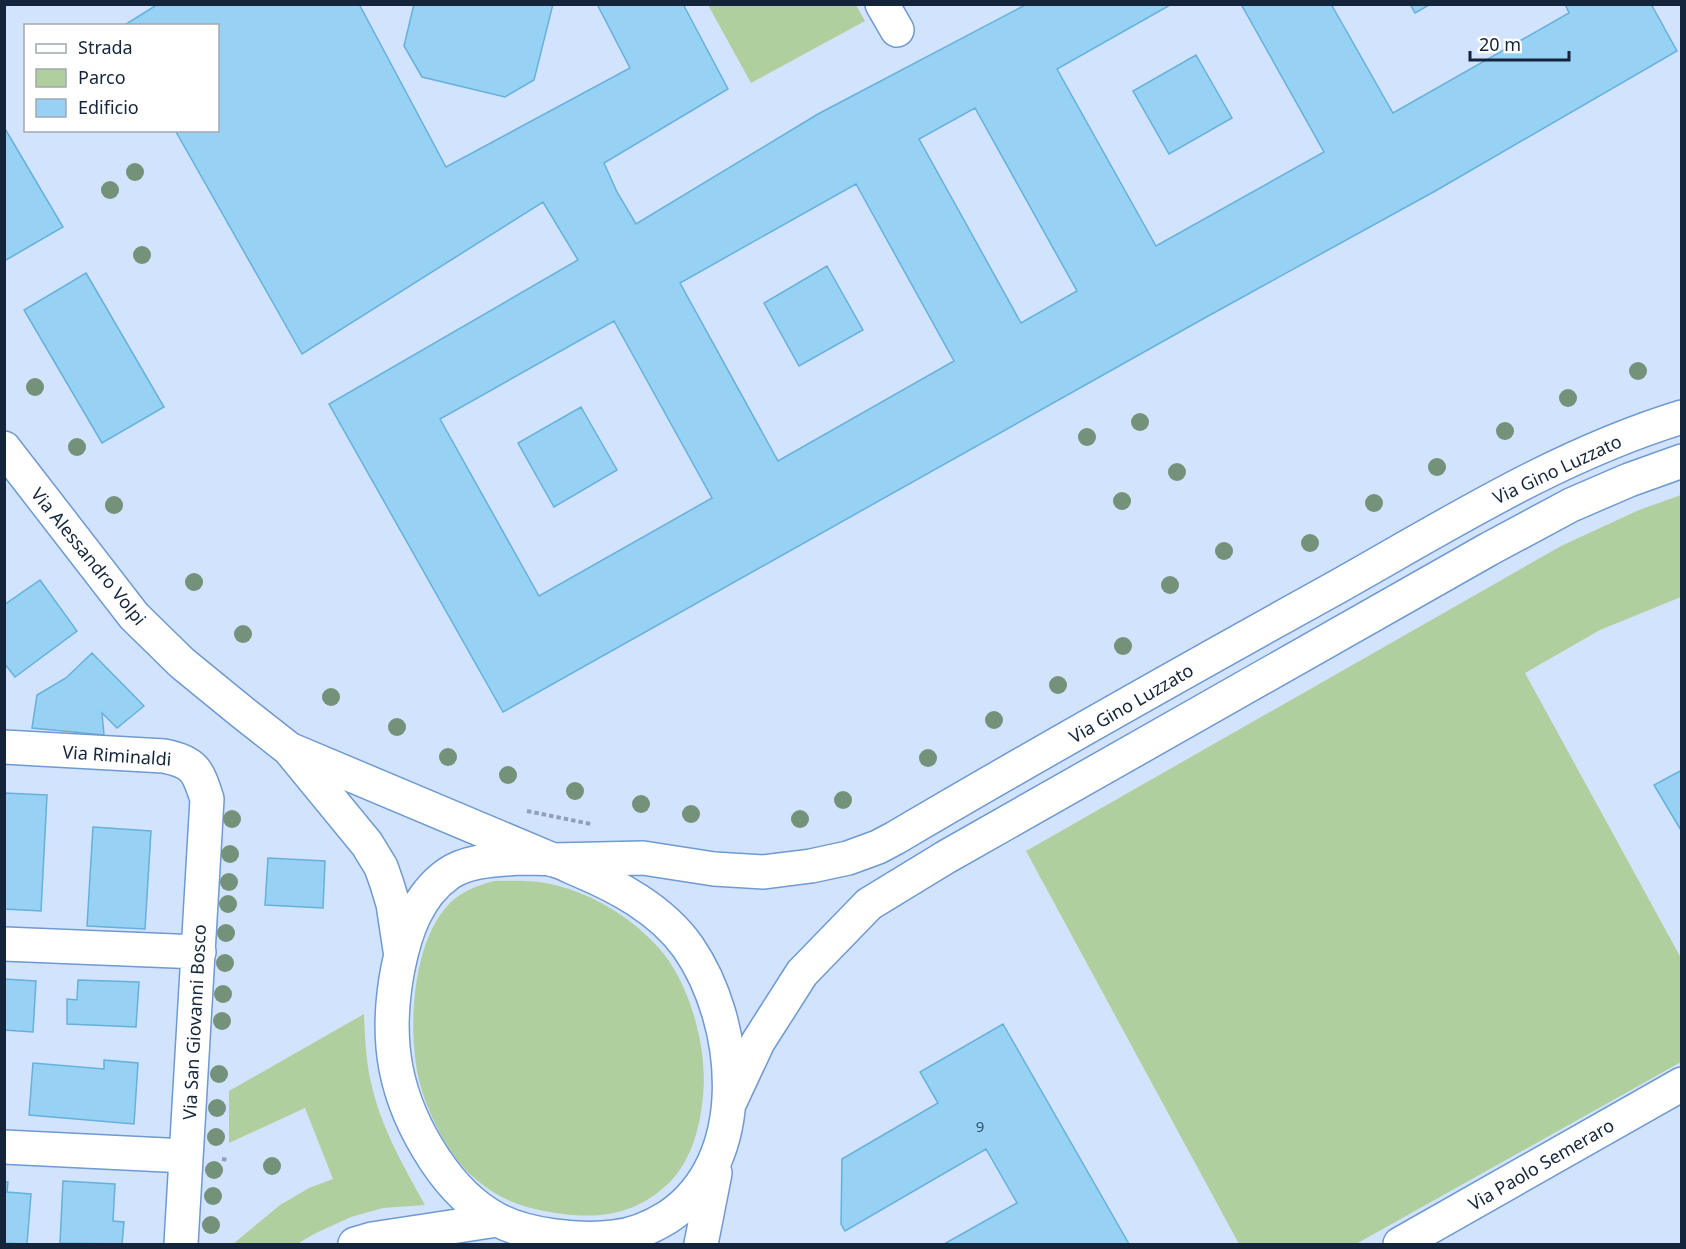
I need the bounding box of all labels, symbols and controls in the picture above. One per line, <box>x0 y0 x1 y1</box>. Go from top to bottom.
legend <box>24 24 219 132</box>
scale bar <box>1470 24 1569 62</box>
text: 20 m <box>1479 32 1521 56</box>
text: Strada <box>78 35 133 59</box>
text: Parco <box>78 65 126 89</box>
text: Edificio <box>78 95 139 119</box>
street label: Via Gino Luzzato <box>1489 429 1625 509</box>
street label: Via Alessandro Volpi <box>26 482 152 630</box>
street label: Via Gino Luzzato <box>1065 658 1197 748</box>
street label: Via Riminaldi <box>62 739 172 771</box>
street label: Via San Giovanni Bosco <box>177 924 211 1120</box>
street label: Via Paolo Semeraro <box>1464 1112 1618 1216</box>
house number: 9 <box>976 1116 984 1136</box>

